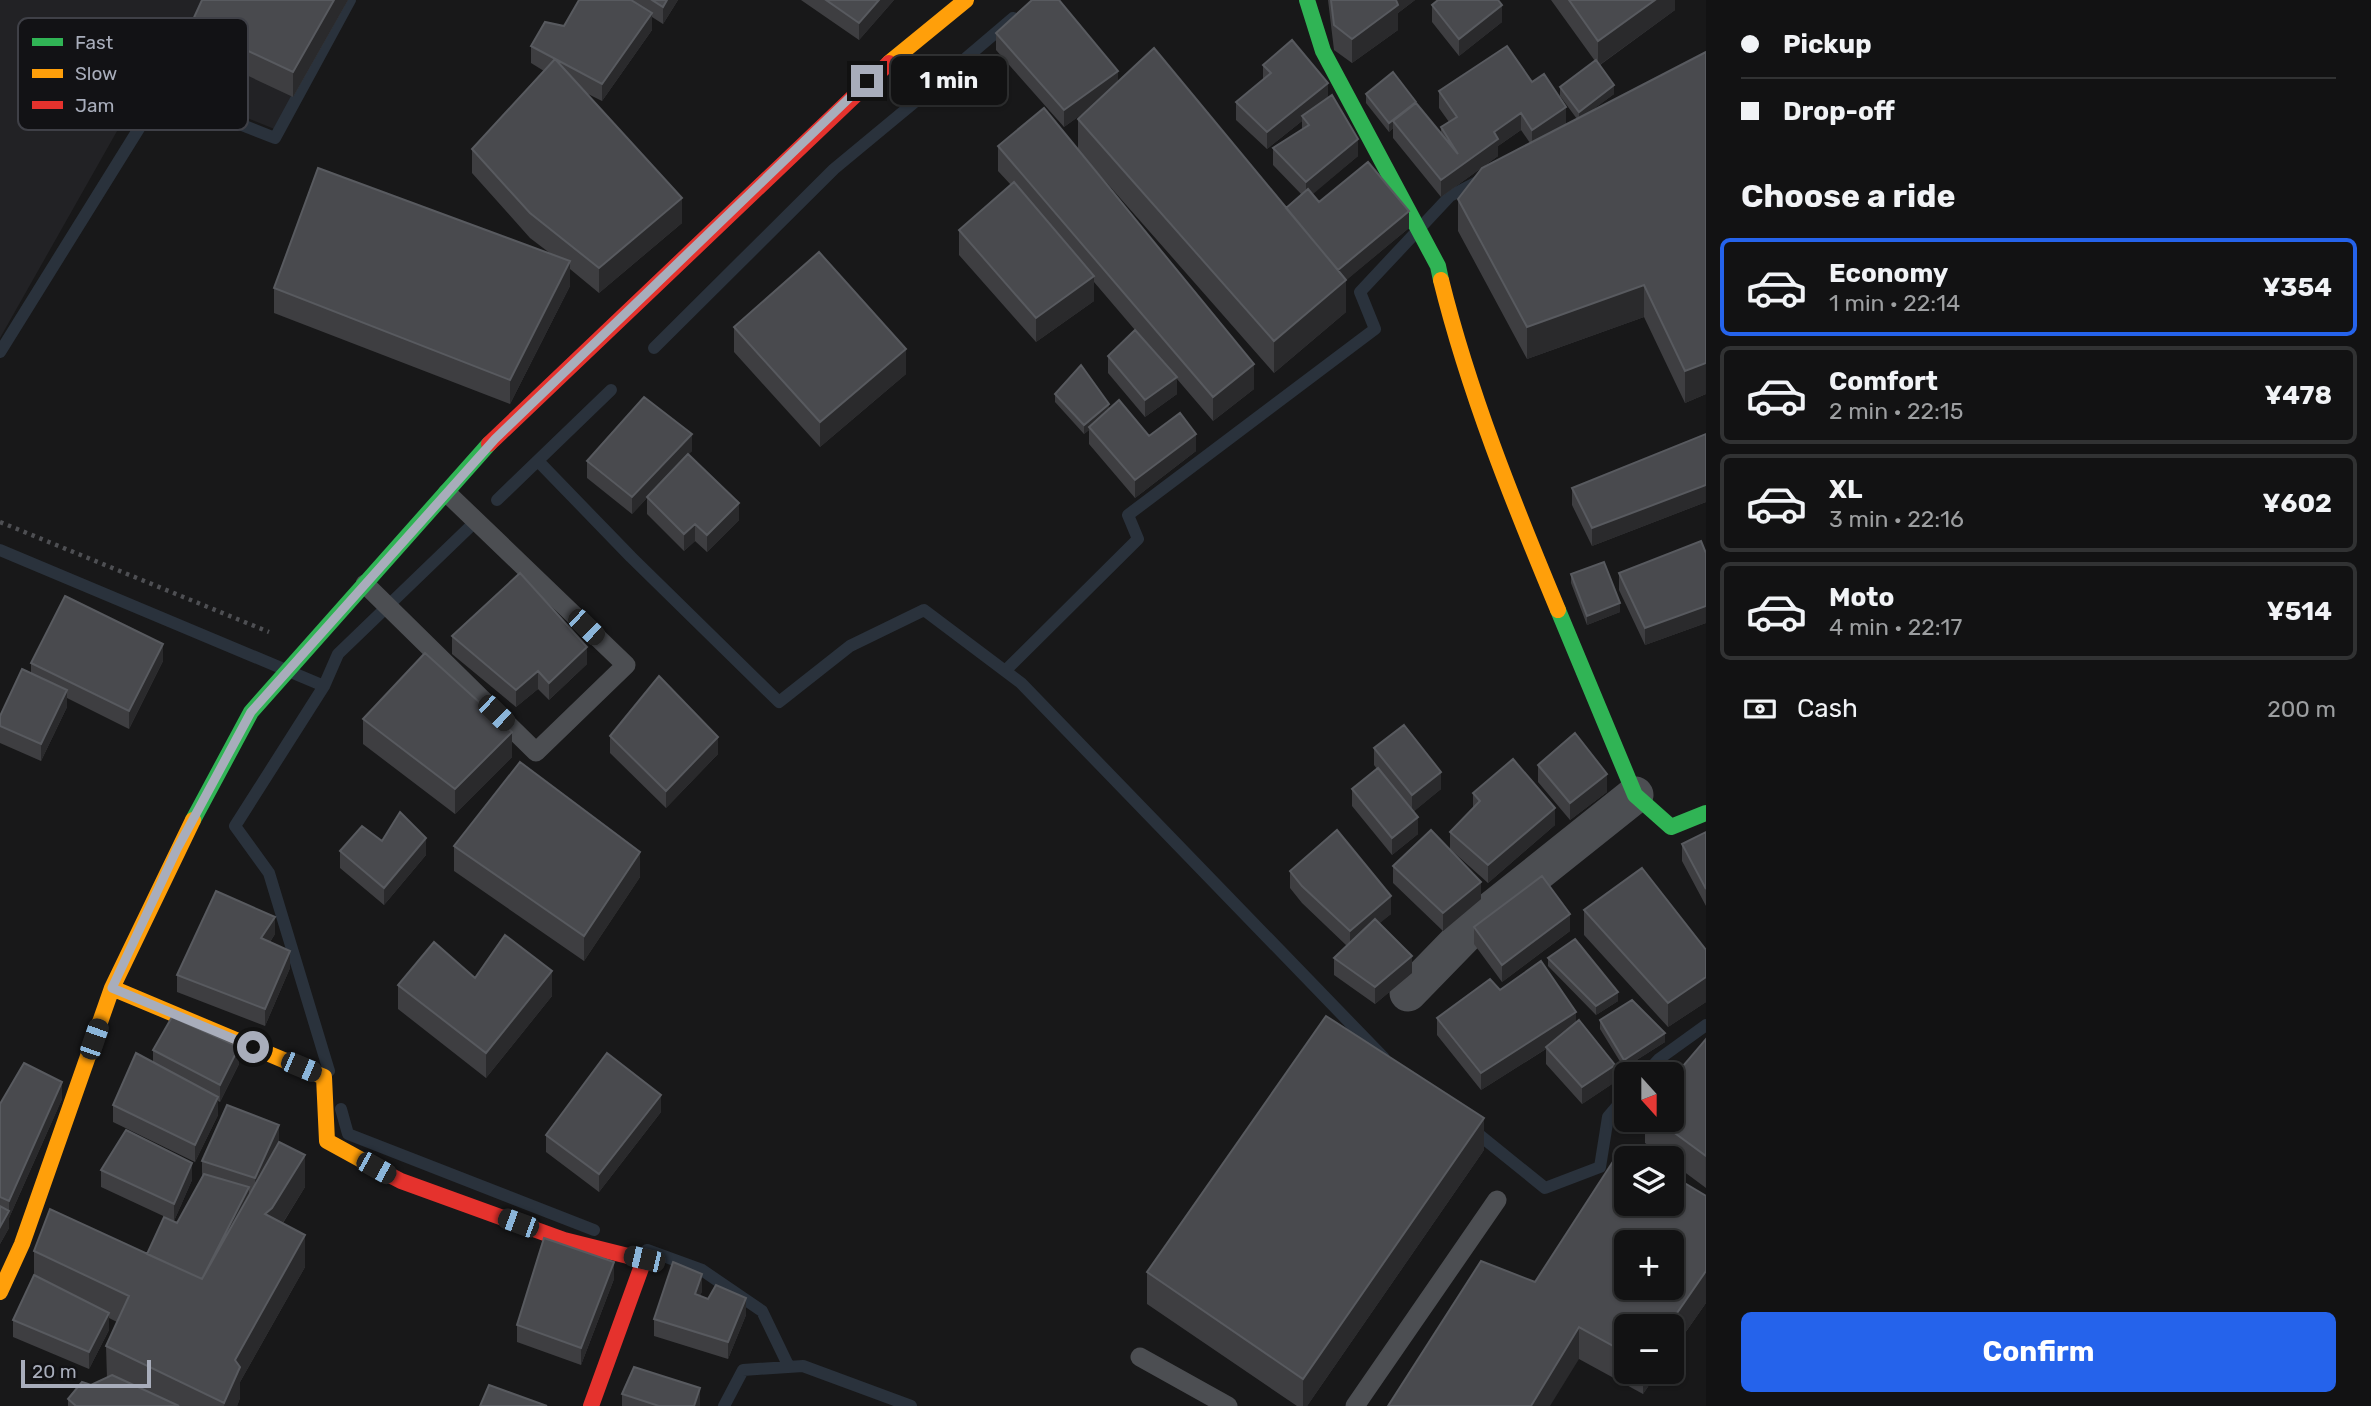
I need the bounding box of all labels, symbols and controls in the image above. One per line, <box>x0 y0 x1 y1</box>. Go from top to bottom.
legend <box>18 18 248 130</box>
text: Pickup <box>1783 29 1872 60</box>
text: Fast <box>75 31 114 54</box>
callout: 1 min <box>892 56 1007 106</box>
text: Slow <box>75 62 117 85</box>
route end <box>851 65 883 97</box>
text: 1 min <box>920 66 978 94</box>
text: Jam <box>75 94 114 117</box>
text: Drop-off <box>1783 96 1895 127</box>
text: Choose a ride <box>1741 177 1955 215</box>
icon: car <box>1745 256 1808 319</box>
text: Economy <box>1829 258 1948 289</box>
text: ¥354 <box>2262 272 2332 303</box>
text: 1 min · 22:14 <box>1829 289 1960 317</box>
icon: car <box>1745 364 1808 427</box>
text: Comfort <box>1829 366 1938 397</box>
text: ¥478 <box>2264 380 2332 411</box>
text: 2 min · 22:15 <box>1829 397 1963 425</box>
icon: car <box>1745 472 1808 535</box>
text: XL <box>1829 474 1862 505</box>
text: ¥602 <box>2263 488 2332 519</box>
text: 3 min · 22:16 <box>1829 505 1964 533</box>
icon: car <box>1745 580 1808 643</box>
text: Moto <box>1829 582 1894 613</box>
text: ¥514 <box>2267 596 2332 627</box>
car <box>564 605 609 649</box>
text: 4 min · 22:17 <box>1829 613 1962 641</box>
icon: cash <box>1741 690 1779 728</box>
car <box>474 691 519 735</box>
text: Cash <box>1797 693 1858 724</box>
text: 200 m <box>2267 695 2336 723</box>
car <box>78 1016 111 1062</box>
route start <box>237 1031 269 1063</box>
car <box>278 1049 325 1085</box>
north arrow <box>1614 1062 1684 1132</box>
map controls <box>1614 1062 1684 1384</box>
button: layers <box>1614 1146 1684 1216</box>
car <box>353 1149 400 1187</box>
car <box>495 1206 542 1240</box>
button: + <box>1614 1230 1684 1300</box>
car <box>622 1244 667 1274</box>
button: Confirm <box>1741 1312 2336 1392</box>
button: − <box>1614 1314 1684 1384</box>
scale bar <box>21 1357 150 1389</box>
text: 20 m <box>32 1360 77 1383</box>

